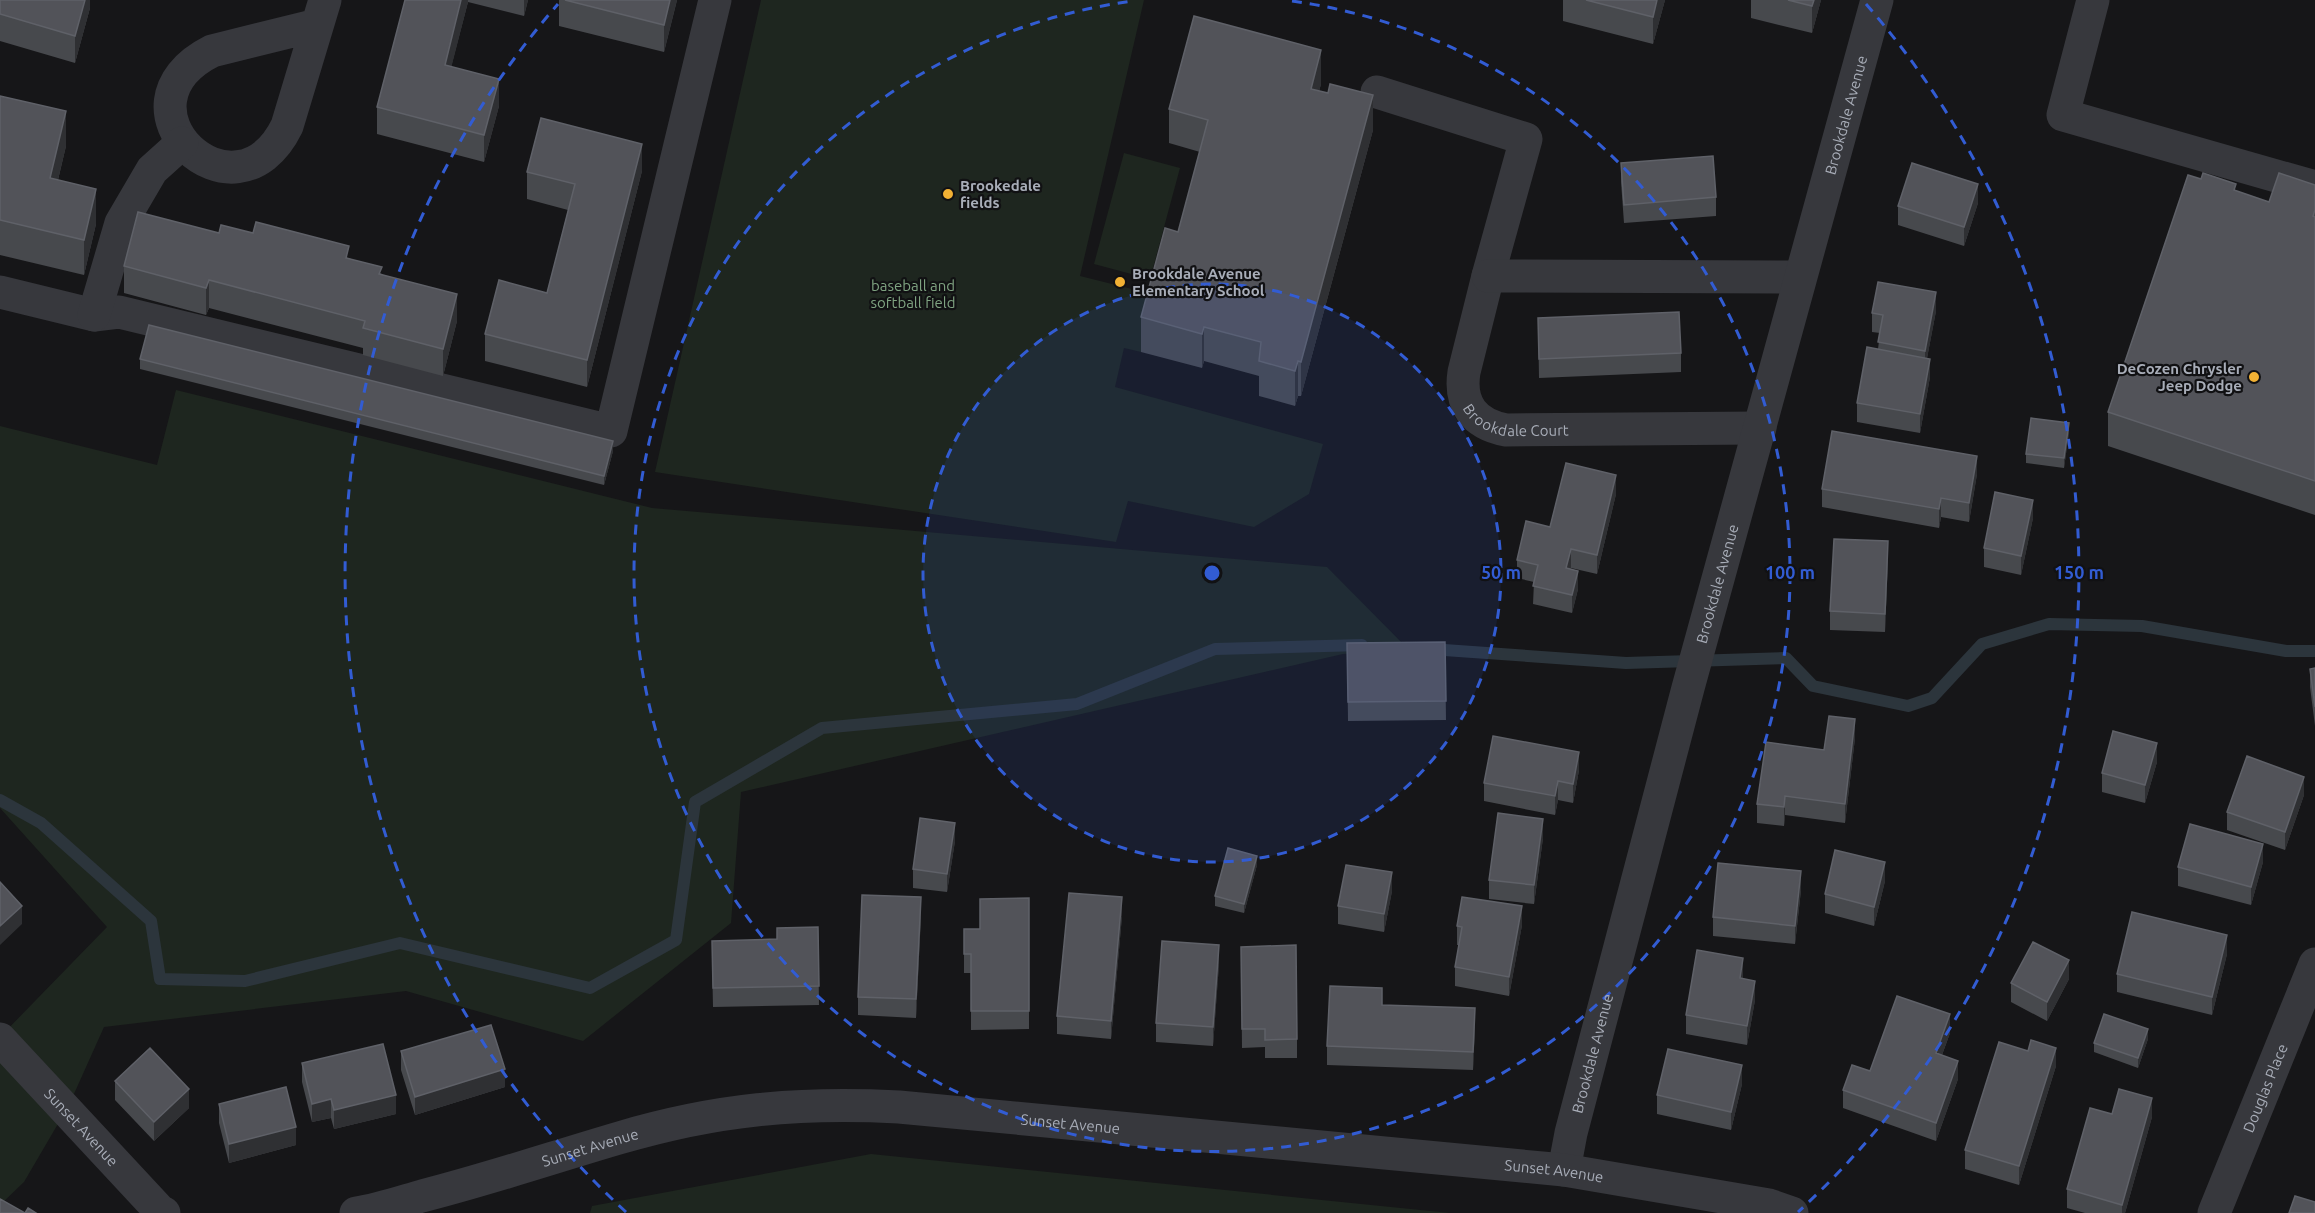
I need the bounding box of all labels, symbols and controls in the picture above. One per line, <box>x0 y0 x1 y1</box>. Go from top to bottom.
street label: Brookdale Avenue <box>1821 54 1870 176</box>
place label: Brookedale fields <box>960 177 1041 211</box>
marker: Brookedale fields <box>941 187 955 201</box>
place label: Brookdale Avenue Elementary School <box>1132 265 1265 299</box>
marker: Brookdale Avenue Elementary School <box>1113 275 1127 289</box>
park label: baseball and softball field <box>870 277 956 311</box>
place label: DeCozen Chrysler Jeep Dodge <box>2117 360 2243 394</box>
marker: DeCozen Chrysler Jeep Dodge <box>2247 370 2261 384</box>
street label: Brookdale Court <box>1460 400 1569 439</box>
street label: Brookdale Avenue <box>1692 522 1741 645</box>
text: 50 m <box>1481 562 1521 582</box>
text: 100 m <box>1765 562 1815 582</box>
text: 150 m <box>2054 562 2104 582</box>
centre of rings <box>1202 563 1222 583</box>
street label: Brookdale Avenue <box>1568 992 1616 1115</box>
street label: Douglas Place <box>2239 1041 2290 1135</box>
street label: Sunset Avenue <box>42 1085 122 1169</box>
street label: Sunset Avenue <box>1020 1110 1121 1136</box>
street label: Sunset Avenue <box>540 1124 640 1169</box>
street label: Sunset Avenue <box>1504 1156 1605 1185</box>

